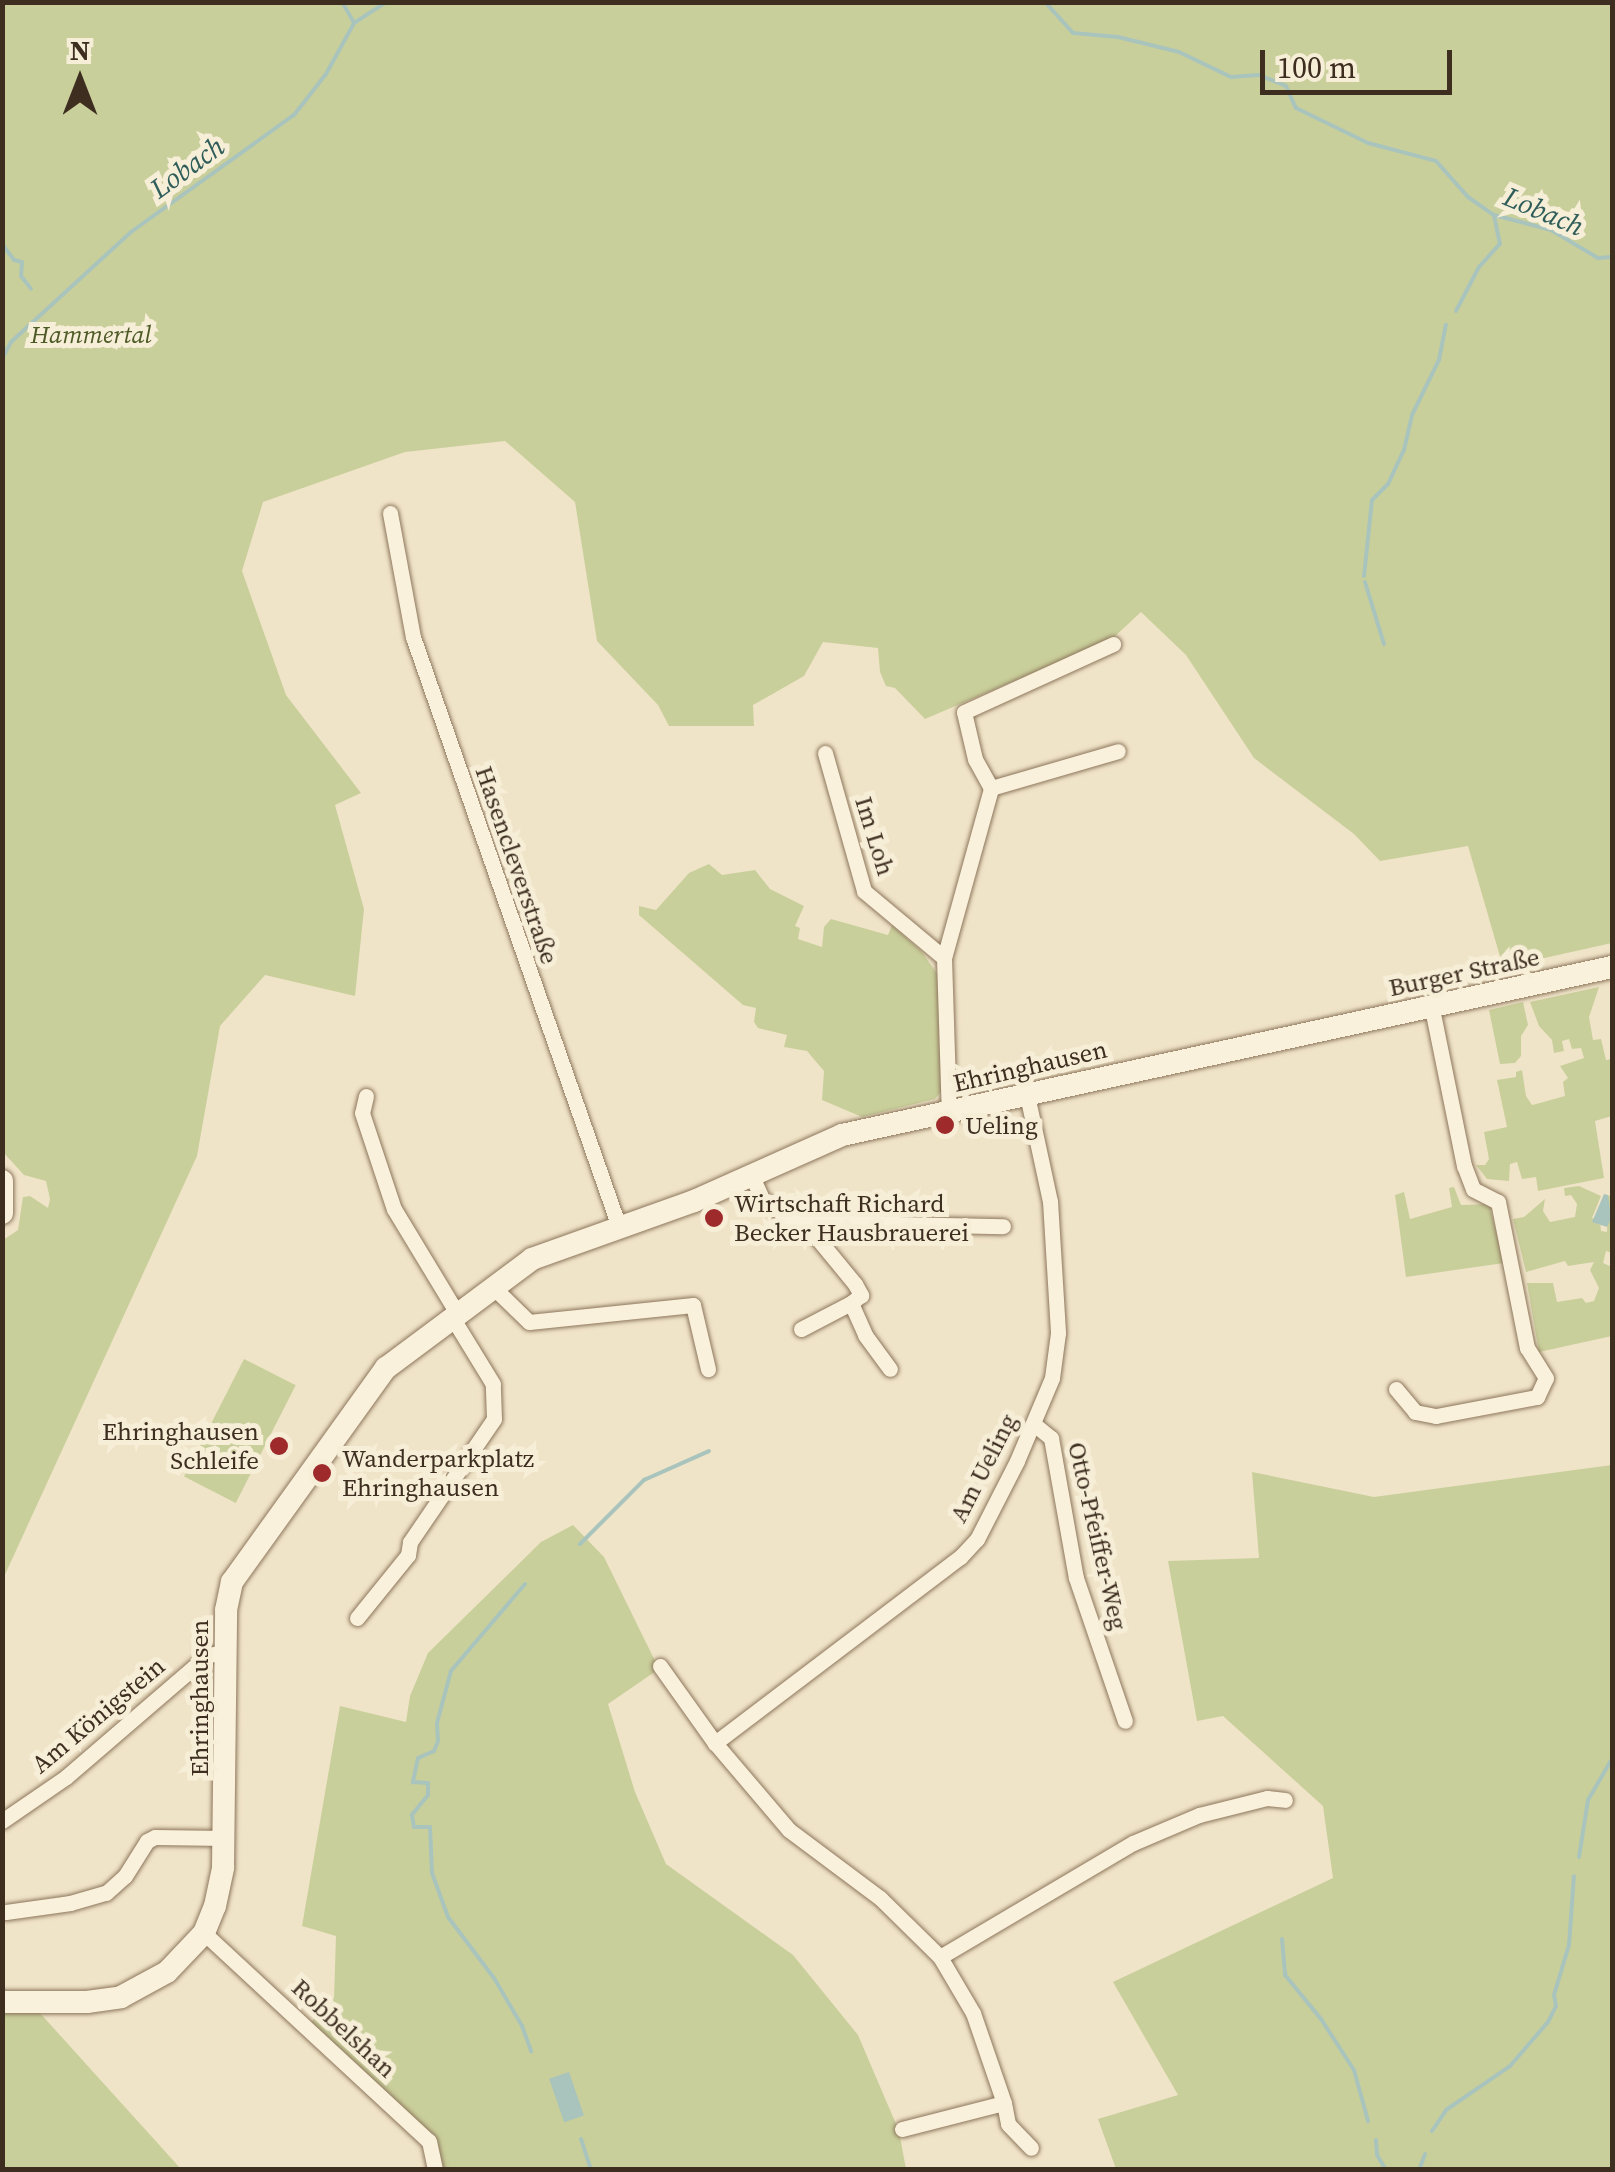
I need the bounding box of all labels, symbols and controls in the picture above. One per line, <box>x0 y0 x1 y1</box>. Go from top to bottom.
north arrow <box>30 30 130 130</box>
scale bar <box>1265 30 1458 92</box>
text: N <box>70 31 90 69</box>
text: 100 m <box>1277 47 1356 88</box>
water label: Lobach <box>143 129 231 205</box>
water label: Lobach <box>1499 179 1589 243</box>
park label: Hammertal <box>31 319 151 349</box>
street label: Hasencleverstraße <box>469 762 565 968</box>
street label: Im Loh <box>849 793 901 879</box>
street label: Burger Straße <box>1386 941 1542 1003</box>
street label: Ehringhausen <box>950 1034 1110 1098</box>
place label: Ueling <box>965 1110 1038 1140</box>
marker: Ueling <box>934 1114 956 1136</box>
place label: Wirtschaft Richard Becker Hausbrauerei <box>734 1189 969 1248</box>
marker: Wirtschaft Richard Becker Hausbrauerei <box>703 1207 725 1229</box>
street label: Am Ueling <box>943 1409 1023 1527</box>
place label: Ehringhausen Schleife <box>102 1417 259 1476</box>
marker: Ehringhausen Schleife <box>268 1435 290 1457</box>
street label: Otto-Pfeiffer-Weg <box>1062 1439 1134 1633</box>
place label: Wanderparkplatz Ehringhausen <box>342 1444 534 1503</box>
marker: Wanderparkplatz Ehringhausen <box>311 1462 333 1484</box>
street label: Ehringhausen <box>184 1619 214 1777</box>
street label: Am Königstein <box>25 1651 171 1779</box>
street label: Robbelshan <box>286 1972 402 2084</box>

